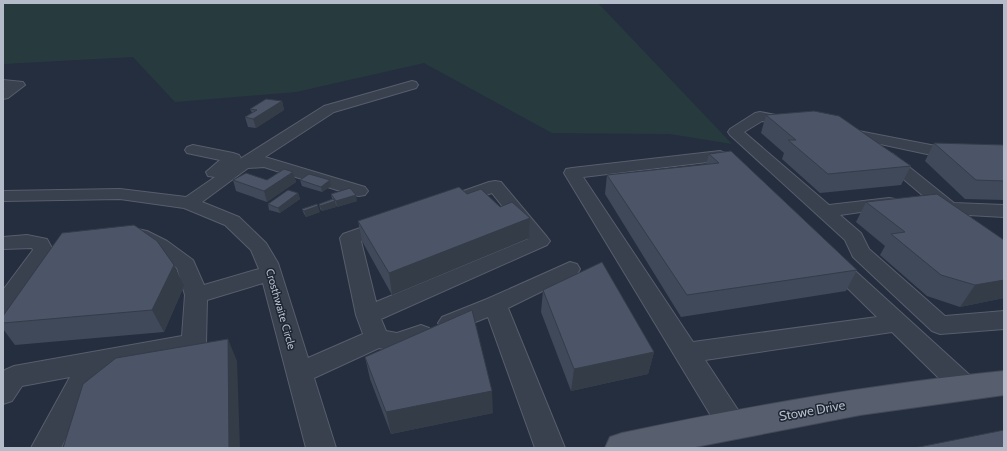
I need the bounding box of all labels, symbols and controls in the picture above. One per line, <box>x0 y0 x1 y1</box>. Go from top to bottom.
street label: Crosthwaite Circle <box>263 267 299 351</box>
street label: Stowe Drive <box>778 396 847 424</box>

